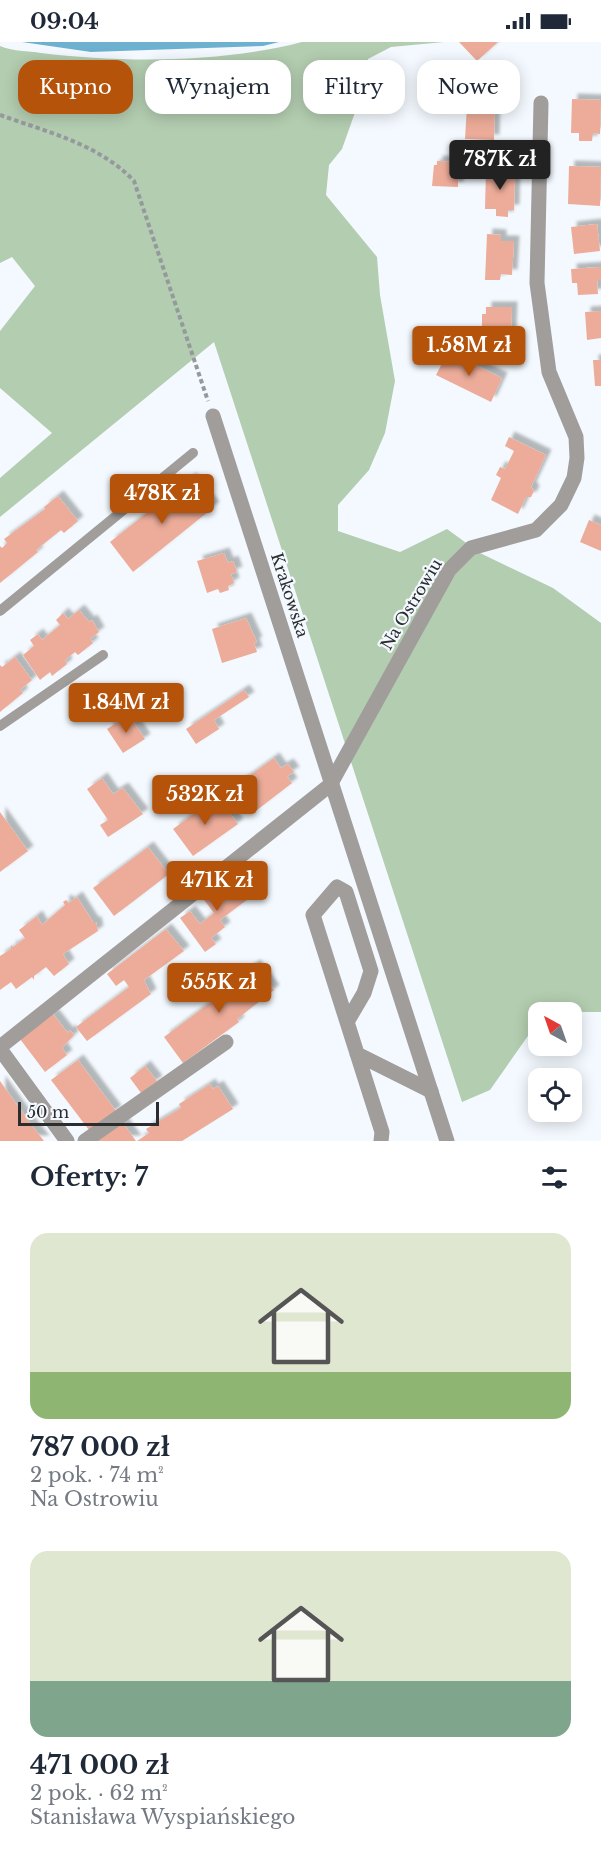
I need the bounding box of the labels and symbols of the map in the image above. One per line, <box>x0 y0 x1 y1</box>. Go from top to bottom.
pin: 787K zł <box>445 140 555 191</box>
pin: 1.58M zł <box>407 326 531 377</box>
pin: 478K zł <box>107 474 217 525</box>
street label: Krakowska <box>267 550 313 640</box>
street label: Na Ostrowiu <box>376 555 446 653</box>
pin: 1.84M zł <box>64 683 188 734</box>
pin: 532K zł <box>150 775 260 826</box>
pin: 471K zł <box>162 861 272 912</box>
pin: 555K zł <box>164 963 274 1014</box>
north arrow <box>528 1002 582 1056</box>
scale bar <box>18 1099 159 1126</box>

